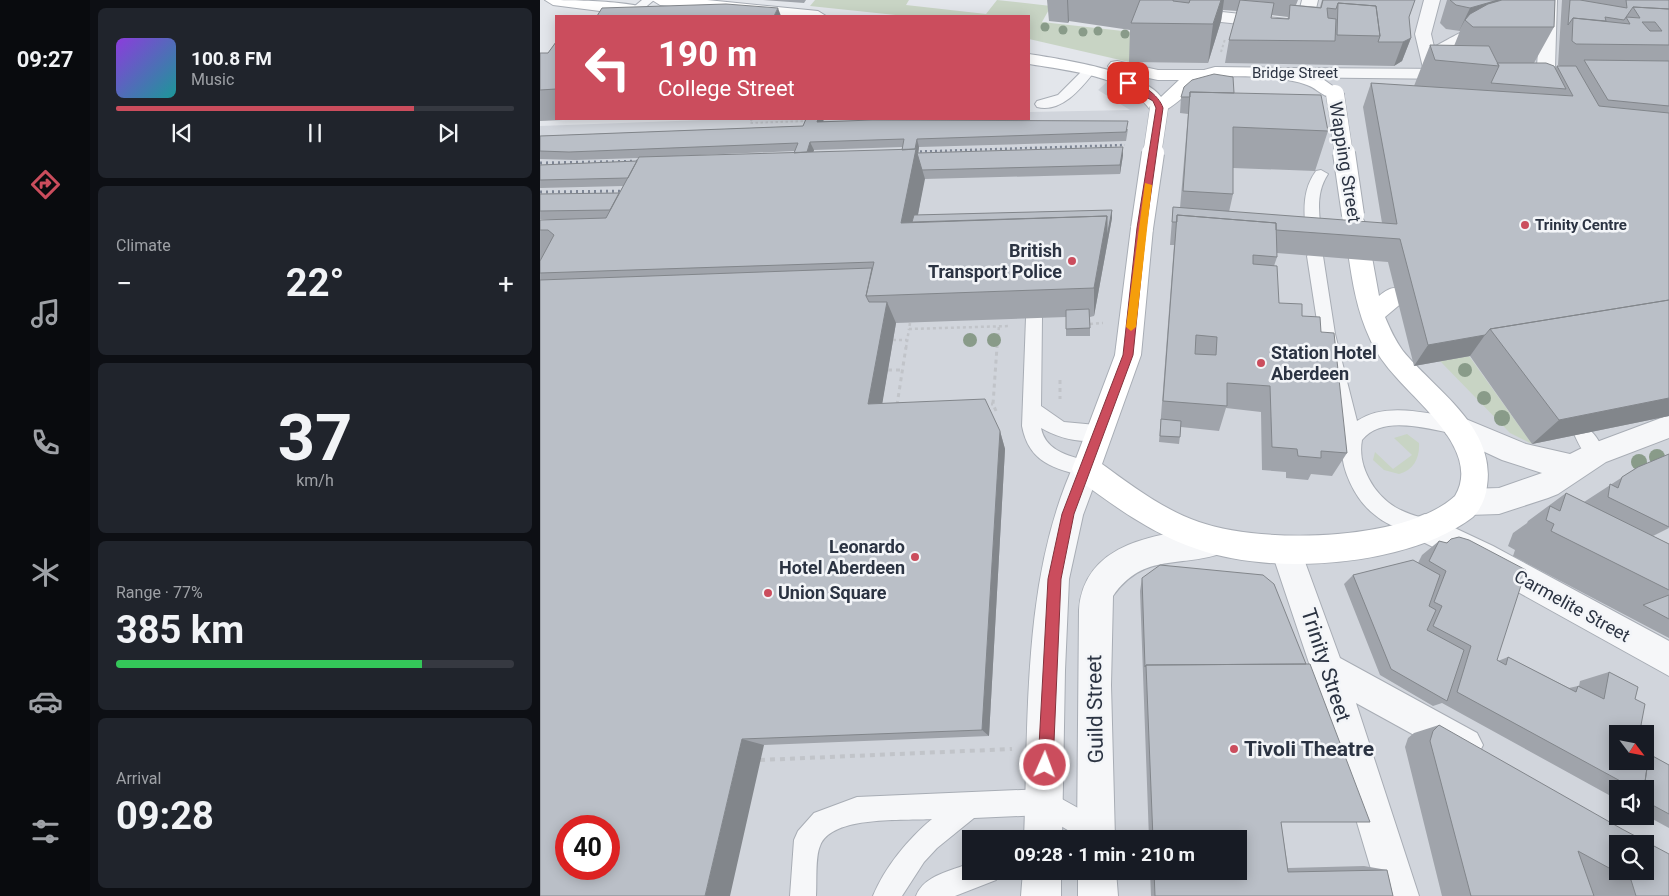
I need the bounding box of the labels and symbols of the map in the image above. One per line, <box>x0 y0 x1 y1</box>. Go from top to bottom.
pin <box>1107 62 1149 104</box>
street label: Bridge Street <box>1252 64 1338 82</box>
street label: Wapping Street <box>1326 100 1365 224</box>
place label: Trinity Centre <box>1535 216 1627 234</box>
marker: Trinity Centre <box>1519 219 1531 231</box>
place label: British Transport Police <box>928 240 1062 282</box>
marker: British Transport Police <box>1066 255 1078 267</box>
place label: Station Hotel Aberdeen <box>1271 342 1377 384</box>
marker: Station Hotel Aberdeen <box>1255 357 1267 369</box>
place label: Leonardo Hotel Aberdeen <box>779 536 905 578</box>
marker: Leonardo Hotel Aberdeen <box>909 551 921 563</box>
street label: Carmelite Street <box>1511 565 1634 646</box>
place label: Union Square <box>778 582 887 603</box>
marker: Union Square <box>762 587 774 599</box>
street label: Trinity Street <box>1296 605 1356 725</box>
street label: Guild Street <box>1082 654 1108 763</box>
north arrow <box>1609 725 1654 770</box>
place label: Tivoli Theatre <box>1244 737 1374 761</box>
position arrow <box>1018 738 1070 790</box>
marker: Tivoli Theatre <box>1228 743 1240 755</box>
speed limit sign: 40 <box>555 815 620 880</box>

